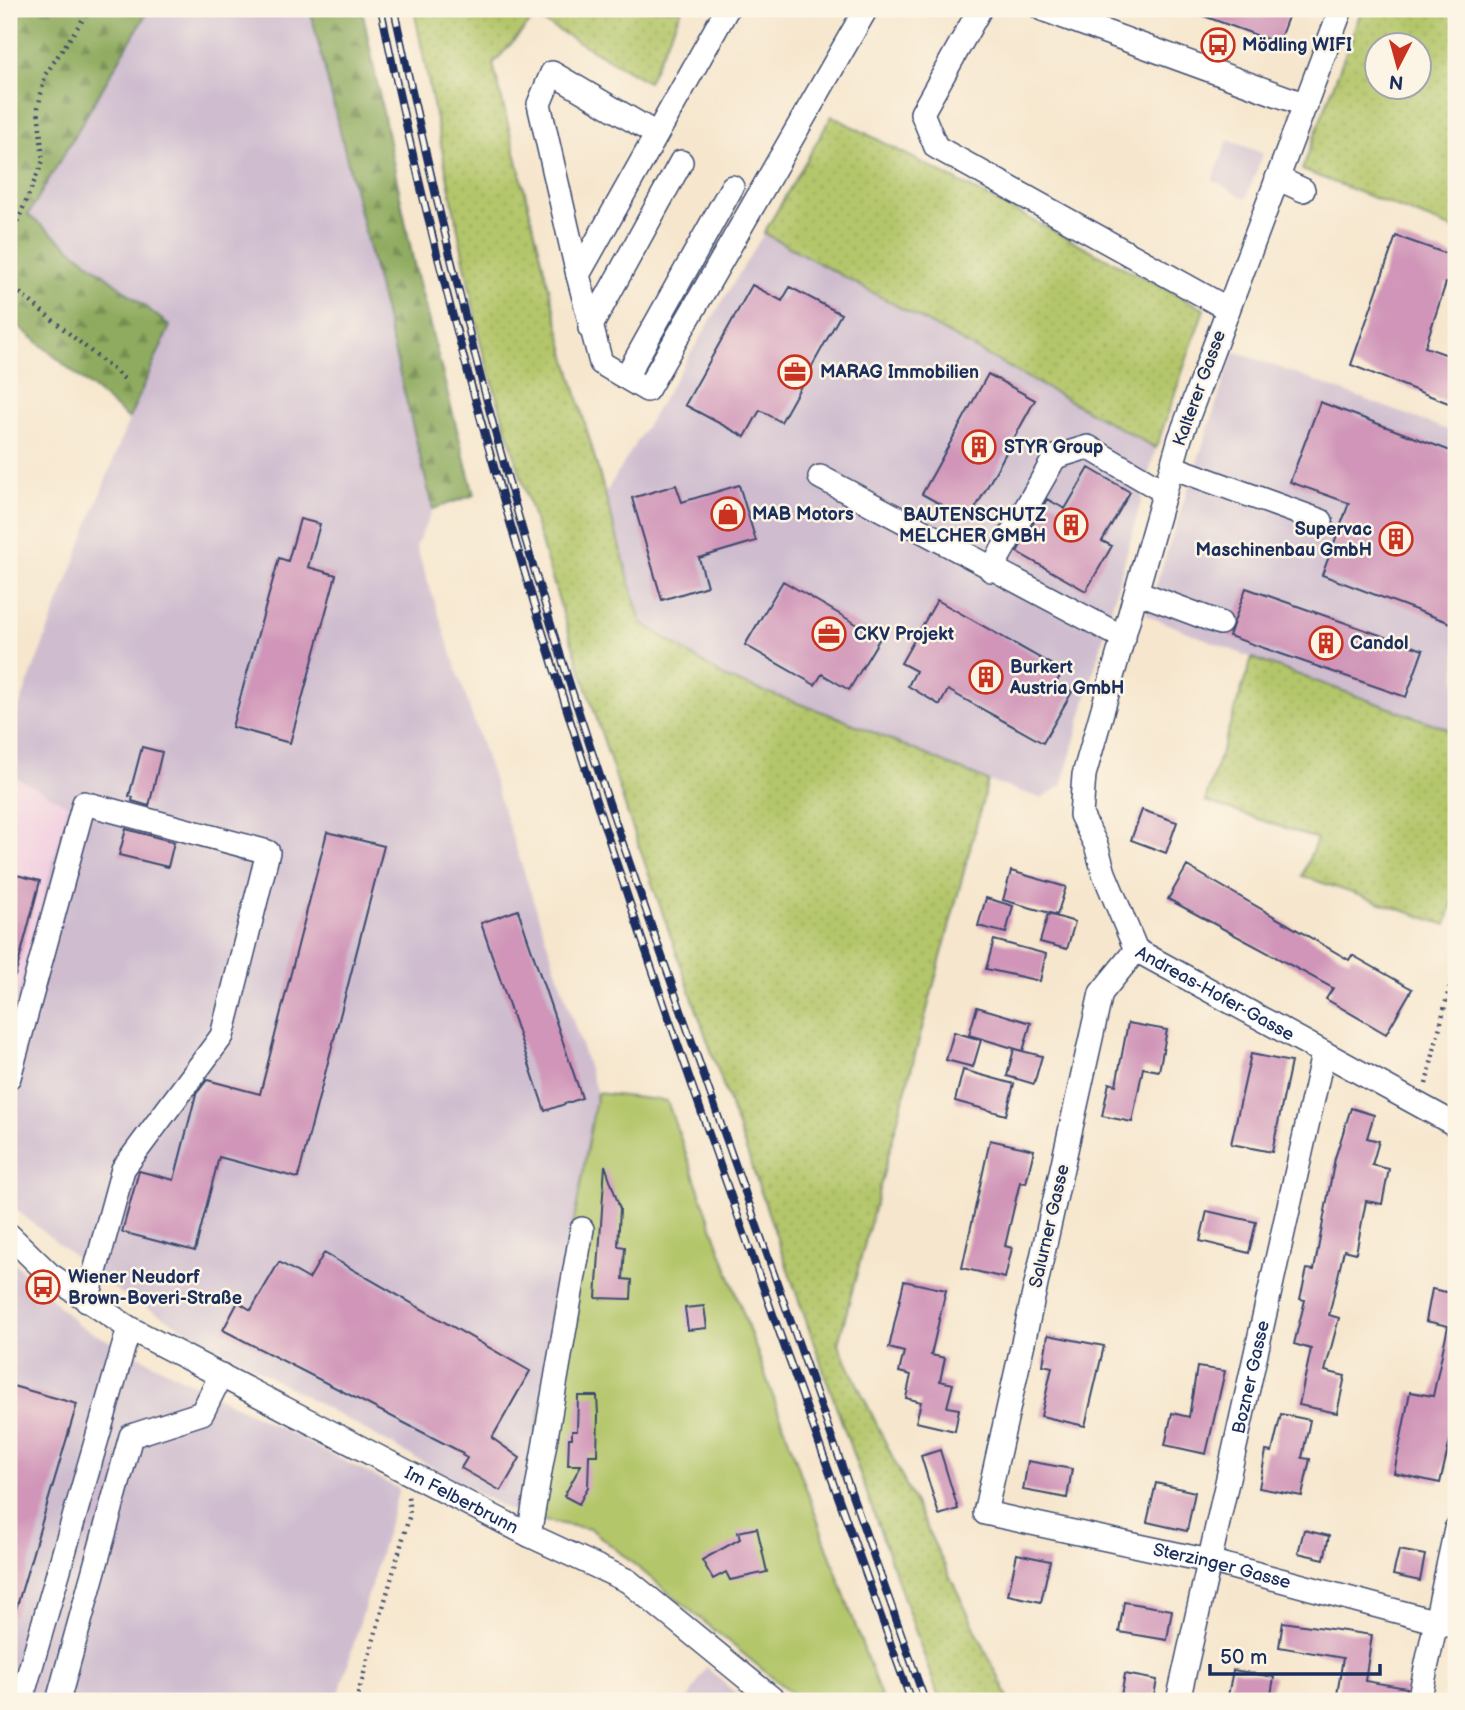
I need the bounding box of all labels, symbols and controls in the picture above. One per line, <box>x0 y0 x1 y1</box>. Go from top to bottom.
bus stop icon: Mödling WIFI <box>1199 26 1237 64</box>
north arrow <box>1364 32 1434 102</box>
place label: Mödling WIFI <box>1242 35 1352 56</box>
text: N <box>1388 69 1405 94</box>
street label: Kalterer Gasse <box>1169 327 1230 449</box>
office icon: MARAG Immobilien <box>776 353 814 391</box>
place label: MARAG Immobilien <box>820 362 979 383</box>
building icon: STYR Group <box>960 428 998 466</box>
place label: STYR Group <box>1004 437 1103 458</box>
shop icon: MAB Motors <box>709 495 747 533</box>
place label: MAB Motors <box>752 504 854 525</box>
place label: BAUTENSCHUTZ MELCHER GMBH <box>899 505 1046 547</box>
building icon: BAUTENSCHUTZ MELCHER GMBH <box>1052 506 1090 544</box>
place label: Supervac Maschinenbau GmbH <box>1196 519 1372 561</box>
building icon: Supervac Maschinenbau GmbH <box>1377 520 1415 558</box>
office icon: CKV Projekt <box>810 615 848 653</box>
place label: CKV Projekt <box>854 624 954 645</box>
building icon: Candol <box>1307 624 1345 662</box>
place label: Candol <box>1350 633 1408 654</box>
place label: Burkert Austria GmbH <box>1009 657 1124 699</box>
building icon: Burkert Austria GmbH <box>967 658 1005 696</box>
street label: Andreas-Hofer-Gasse <box>1132 942 1298 1046</box>
street label: Salurner Gasse <box>1025 1162 1074 1290</box>
place label: Wiener Neudorf Brown-Boveri-Straße <box>68 1267 242 1309</box>
bus stop icon: Wiener Neudorf Brown-Boveri-Straße <box>24 1268 62 1306</box>
street label: Bozner Gasse <box>1228 1318 1274 1436</box>
street label: Im Felberbrunn <box>401 1463 522 1539</box>
street label: Sterzinger Gasse <box>1151 1539 1293 1593</box>
scale bar <box>1210 1633 1379 1677</box>
text: 50 m <box>1220 1645 1267 1670</box>

